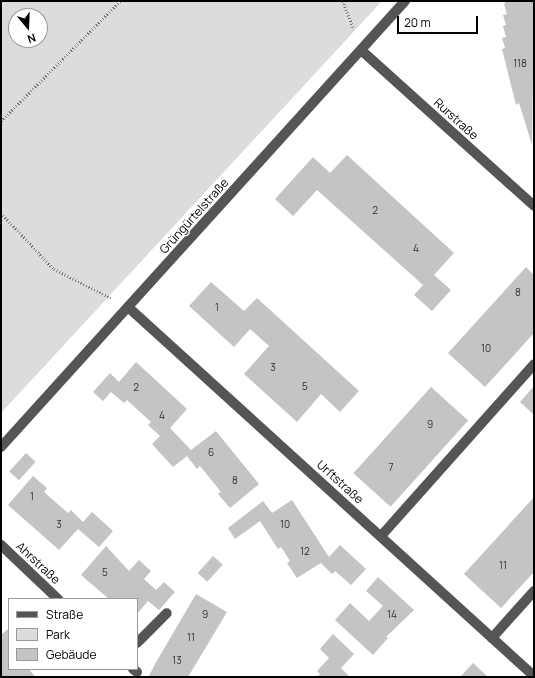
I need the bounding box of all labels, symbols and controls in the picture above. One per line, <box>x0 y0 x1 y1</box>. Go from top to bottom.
north arrow <box>8 8 48 48</box>
scale bar <box>399 8 480 34</box>
text: 20 m <box>404 14 431 31</box>
text: N <box>26 30 38 47</box>
house number: 118 <box>513 58 527 70</box>
street label: Rurstraße <box>431 95 481 143</box>
street label: Grüngürtelstraße <box>157 175 231 257</box>
house number: 2 <box>372 205 378 217</box>
house number: 4 <box>413 243 419 255</box>
house number: 8 <box>515 287 521 299</box>
house number: 1 <box>215 302 219 314</box>
house number: 10 <box>481 343 491 355</box>
house number: 3 <box>270 362 276 374</box>
house number: 5 <box>302 381 308 393</box>
house number: 2 <box>133 382 139 394</box>
house number: 4 <box>159 410 165 422</box>
house number: 9 <box>427 419 433 431</box>
house number: 6 <box>208 447 214 459</box>
street label: Urftstraße <box>314 457 366 507</box>
house number: 7 <box>388 462 394 474</box>
house number: 8 <box>232 475 238 487</box>
house number: 1 <box>30 491 34 503</box>
house number: 3 <box>56 519 62 531</box>
house number: 10 <box>280 519 290 531</box>
street label: Ahrstraße <box>13 539 63 587</box>
house number: 12 <box>300 546 310 558</box>
house number: 11 <box>499 560 507 572</box>
house number: 5 <box>102 567 108 579</box>
legend <box>8 598 138 670</box>
text: Straße <box>46 606 83 623</box>
house number: 9 <box>202 609 208 621</box>
house number: 14 <box>387 609 397 621</box>
text: Park <box>46 626 70 643</box>
house number: 11 <box>187 632 195 644</box>
text: Gebäude <box>46 646 97 663</box>
house number: 13 <box>172 655 182 667</box>

